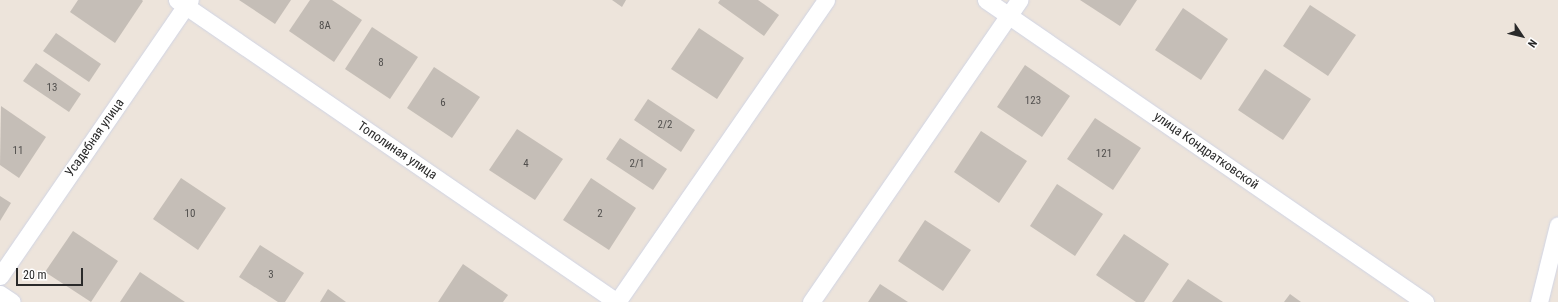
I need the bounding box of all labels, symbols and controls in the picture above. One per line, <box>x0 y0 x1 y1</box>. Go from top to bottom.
north arrow <box>1502 16 1542 56</box>
house number: 8А <box>319 19 331 33</box>
text: N <box>1525 37 1539 50</box>
house number: 8 <box>378 56 384 70</box>
house number: 13 <box>47 81 57 95</box>
house number: 123 <box>1025 94 1041 108</box>
street label: Усадебная улица <box>62 96 128 180</box>
house number: 6 <box>440 96 446 110</box>
street label: улица Кондратковской <box>1151 109 1261 193</box>
house number: 2/2 <box>658 118 672 132</box>
street label: Тополиная улица <box>354 119 440 183</box>
house number: 11 <box>13 144 23 158</box>
house number: 121 <box>1096 147 1112 161</box>
house number: 4 <box>523 157 529 171</box>
house number: 2/1 <box>630 157 644 171</box>
house number: 10 <box>185 207 195 221</box>
house number: 2 <box>597 207 603 221</box>
scale bar <box>18 260 85 286</box>
text: 20 m <box>23 268 47 282</box>
house number: 3 <box>268 268 274 282</box>

